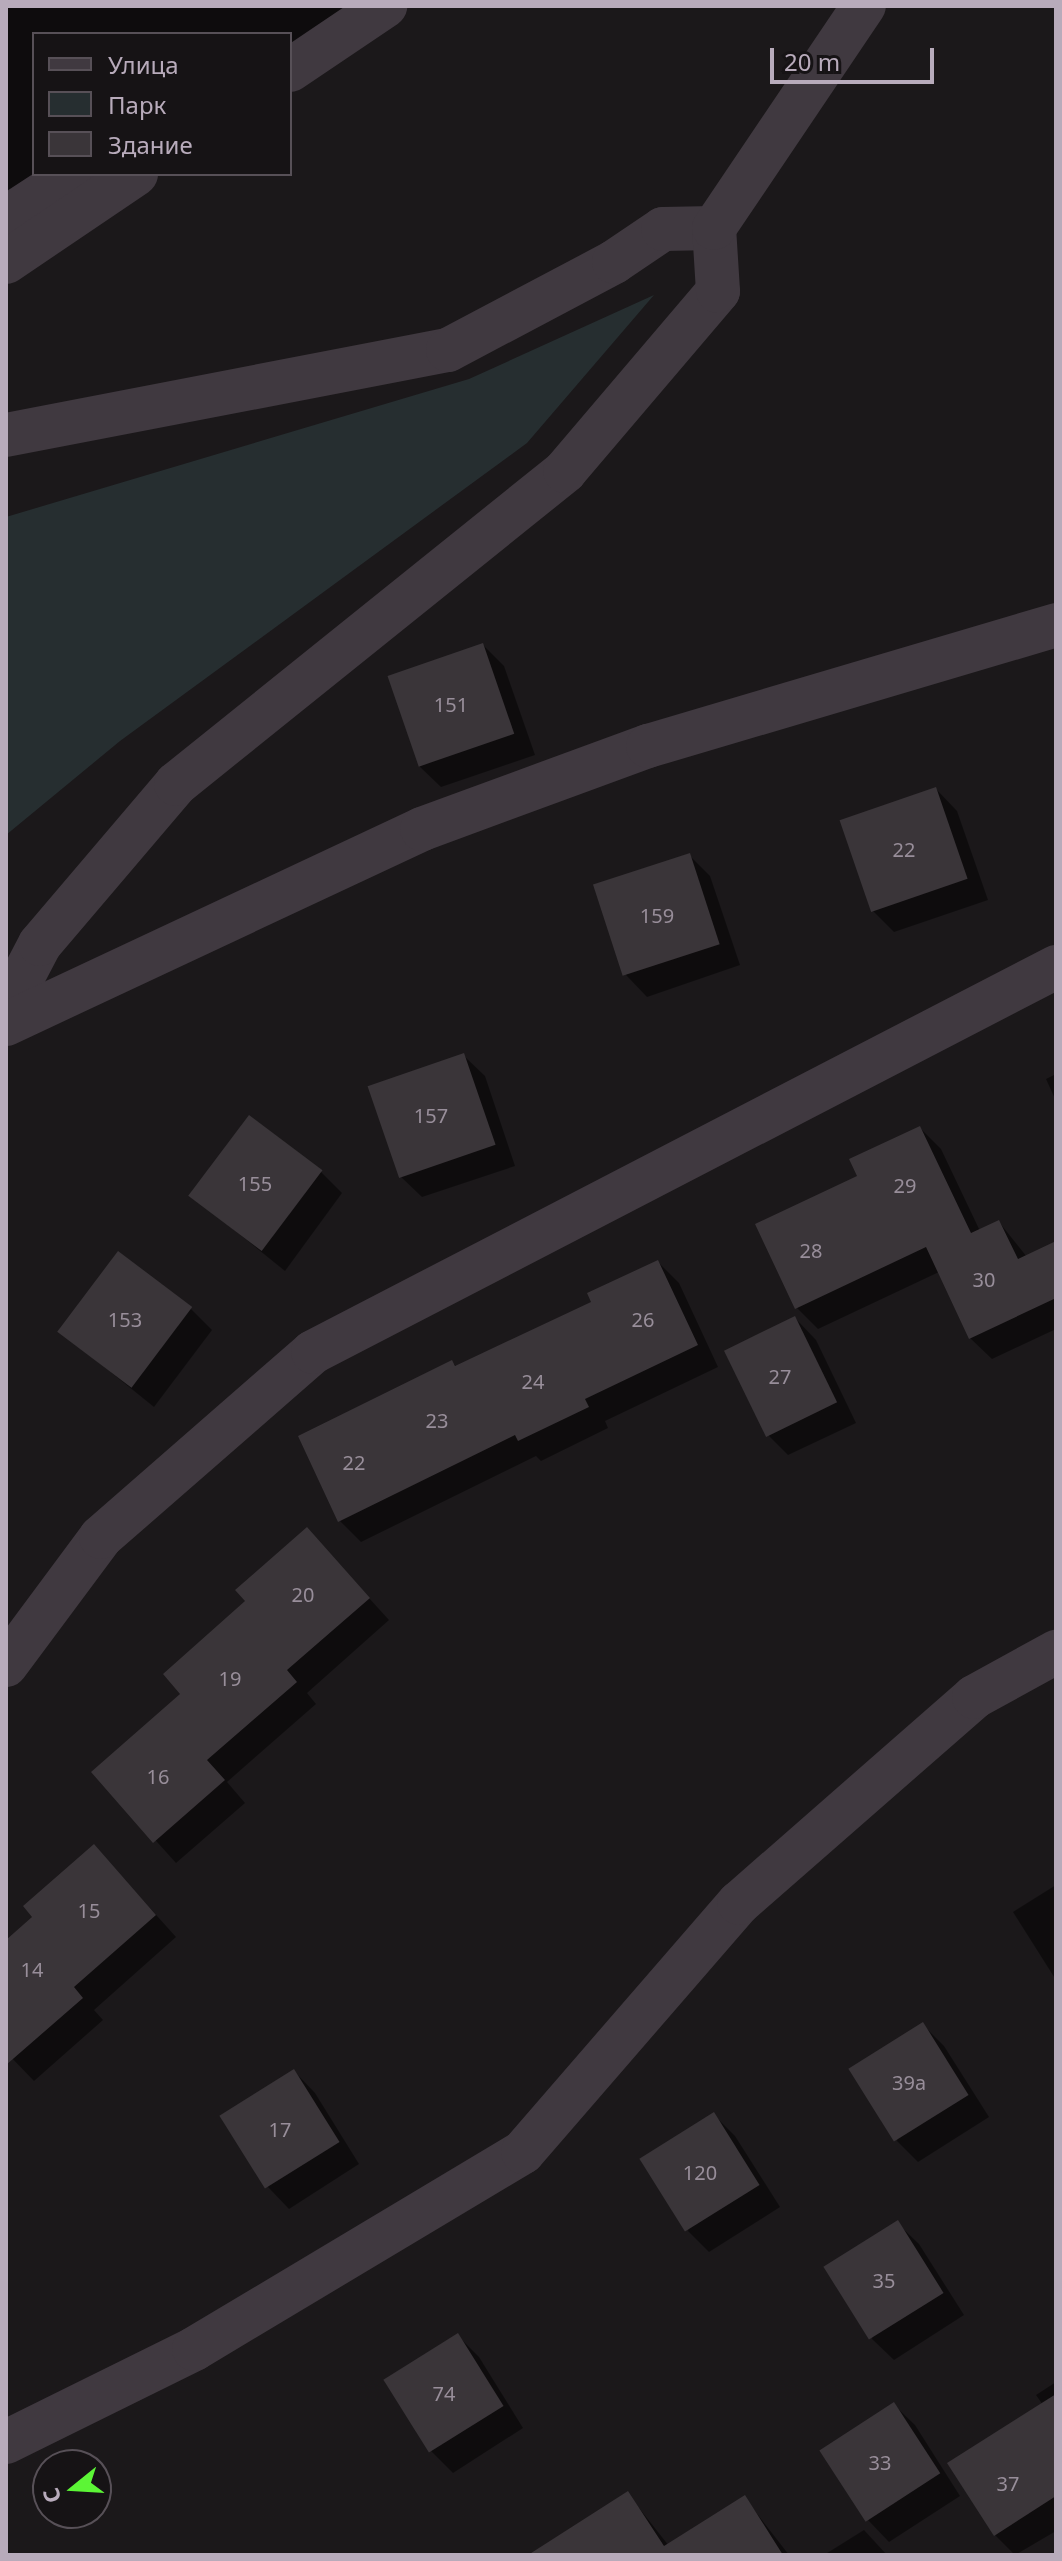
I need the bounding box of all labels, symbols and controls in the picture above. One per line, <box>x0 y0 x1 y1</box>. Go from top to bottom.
legend <box>32 32 292 176</box>
scale bar <box>774 32 938 82</box>
text: 20 m <box>784 45 840 78</box>
text: Улица <box>108 48 179 81</box>
text: Парк <box>108 88 166 121</box>
text: Здание <box>108 128 193 161</box>
house number: 151 <box>434 692 468 716</box>
house number: 22 <box>893 837 915 861</box>
house number: 159 <box>640 903 674 927</box>
house number: 157 <box>414 1103 448 1127</box>
house number: 155 <box>238 1171 272 1195</box>
house number: 29 <box>894 1173 916 1197</box>
house number: 28 <box>800 1238 822 1262</box>
house number: 30 <box>973 1267 995 1291</box>
house number: 153 <box>108 1307 142 1331</box>
house number: 26 <box>632 1307 654 1331</box>
house number: 27 <box>769 1364 791 1388</box>
house number: 24 <box>522 1369 544 1393</box>
house number: 23 <box>426 1408 448 1432</box>
house number: 22 <box>343 1450 365 1474</box>
house number: 20 <box>292 1582 314 1606</box>
house number: 19 <box>219 1666 241 1690</box>
house number: 16 <box>147 1764 169 1788</box>
house number: 15 <box>78 1898 100 1922</box>
house number: 14 <box>21 1957 43 1981</box>
house number: 39а <box>892 2070 926 2094</box>
house number: 17 <box>269 2117 291 2141</box>
house number: 120 <box>683 2160 717 2184</box>
house number: 35 <box>873 2268 895 2292</box>
house number: 74 <box>433 2381 455 2405</box>
north arrow <box>32 2449 112 2529</box>
house number: 33 <box>869 2450 891 2474</box>
house number: 37 <box>997 2471 1019 2495</box>
text: С <box>35 2484 68 2507</box>

